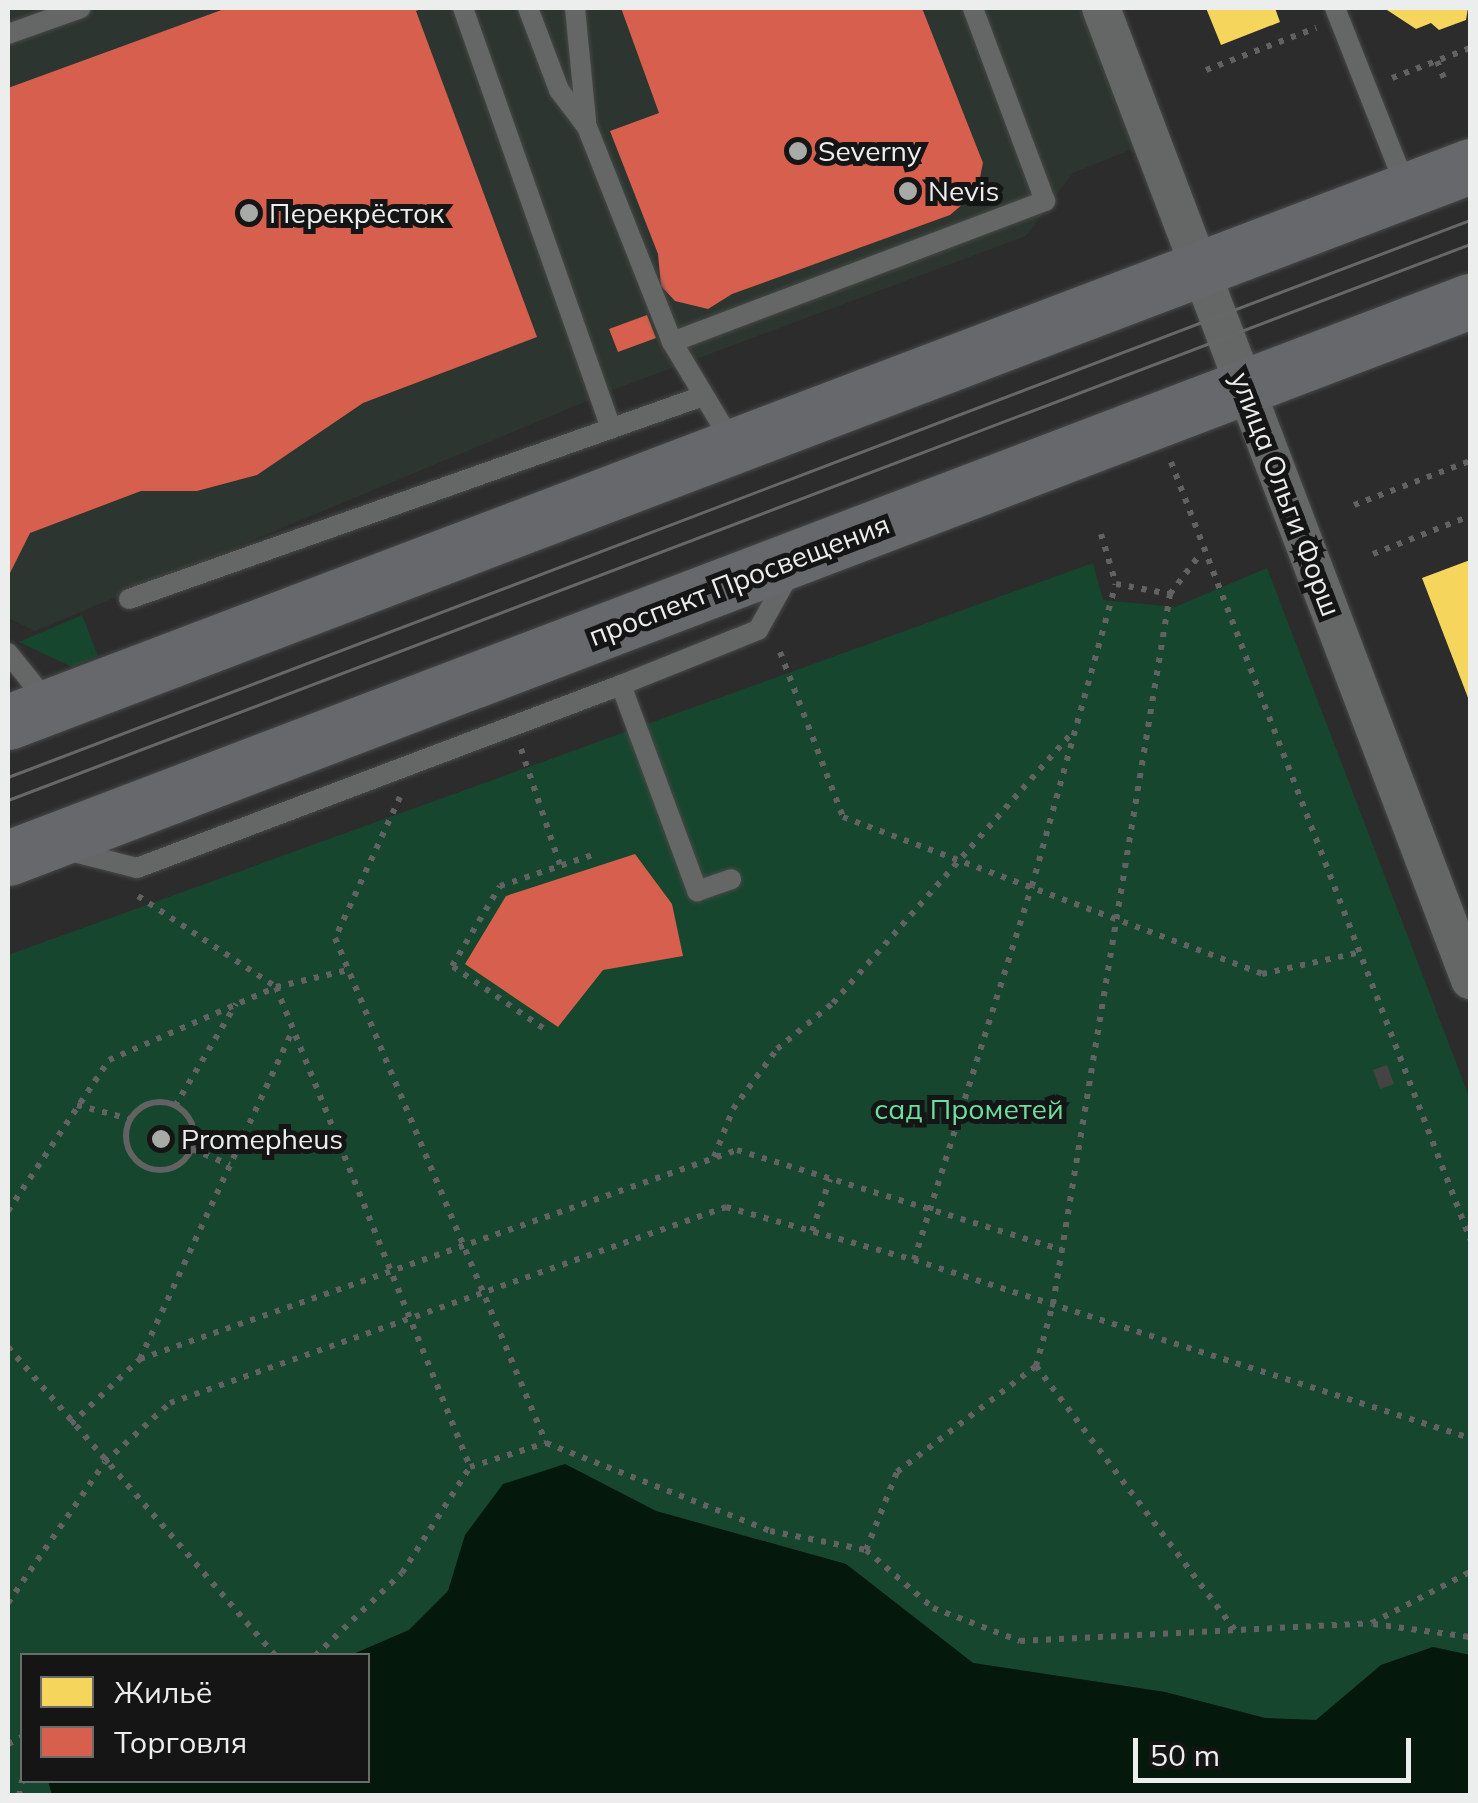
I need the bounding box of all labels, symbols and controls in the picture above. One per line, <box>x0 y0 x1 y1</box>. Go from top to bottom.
place label: Severny <box>818 134 922 168</box>
marker: Severny <box>787 140 809 162</box>
place label: Nevis <box>928 174 999 208</box>
marker: Nevis <box>897 180 919 202</box>
place label: Перекрёсток <box>269 196 444 230</box>
marker: Перекрёсток <box>238 202 260 224</box>
street label: улица Ольги Форш <box>1224 367 1348 621</box>
street label: проспект Просвещения <box>584 507 894 653</box>
park label: сад Прометей <box>874 1092 1064 1126</box>
place label: Promepheus <box>181 1122 343 1156</box>
marker: Promepheus <box>150 1128 172 1150</box>
legend <box>20 1653 370 1783</box>
text: Жильё <box>114 1673 212 1711</box>
scale bar <box>1138 1718 1416 1780</box>
text: Торговля <box>114 1723 247 1761</box>
text: 50 m <box>1150 1736 1220 1774</box>

